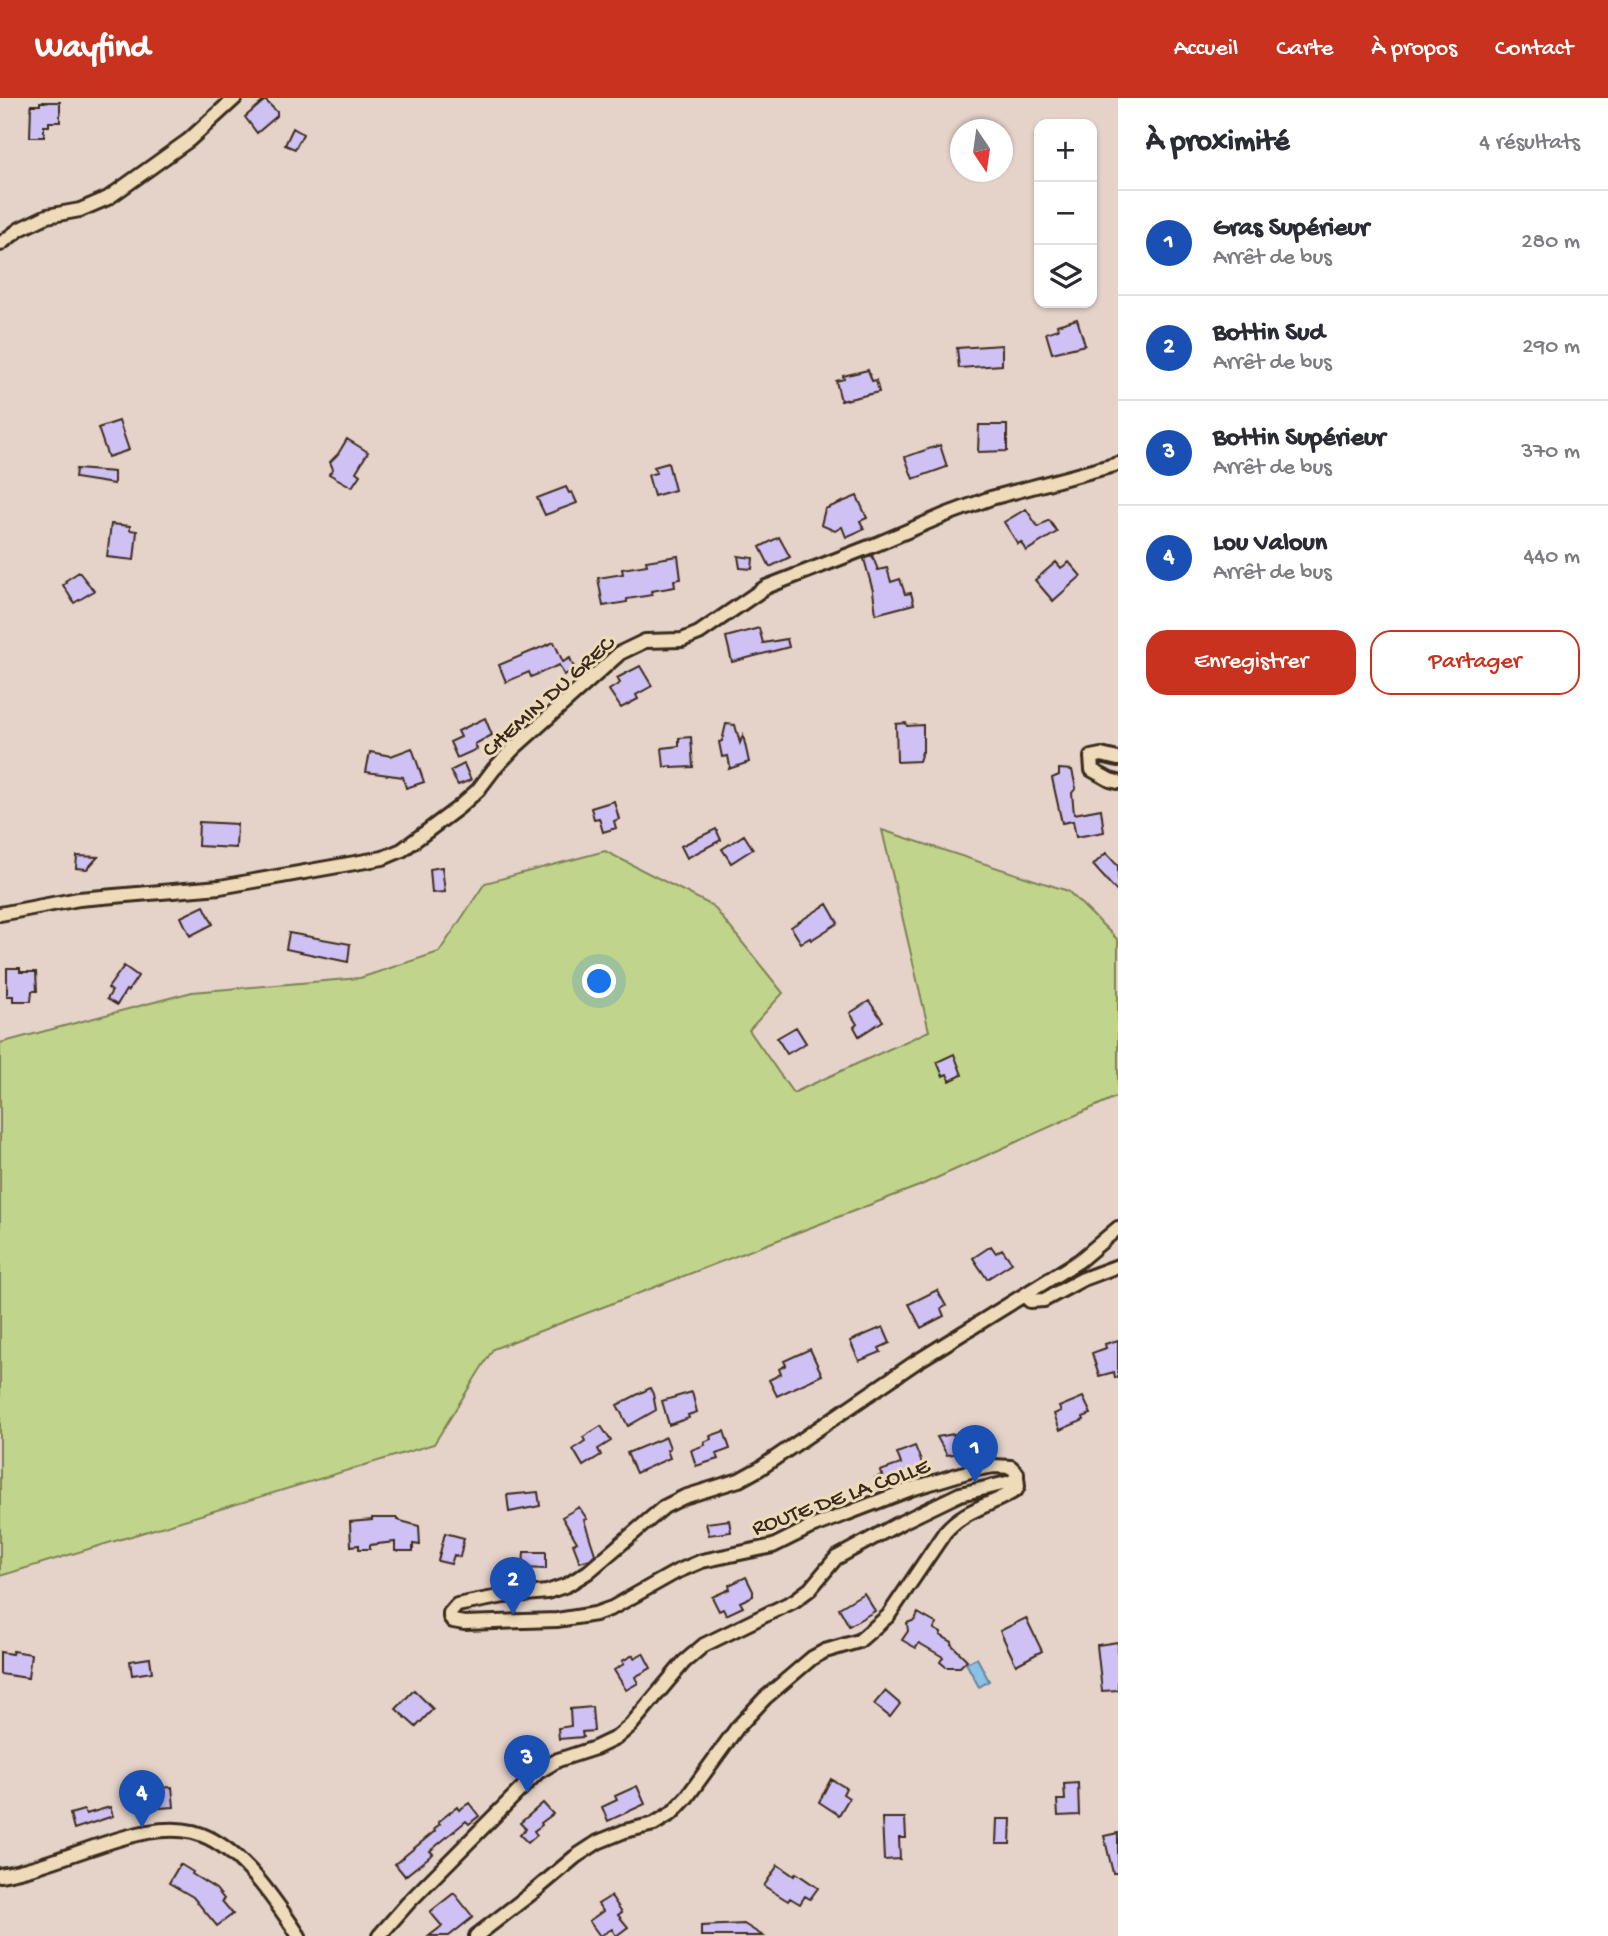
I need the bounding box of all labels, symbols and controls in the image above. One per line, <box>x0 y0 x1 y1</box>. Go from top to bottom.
text: Wayfind <box>35 30 150 68</box>
text: Accueil <box>1174 35 1238 64</box>
text: Carte <box>1276 35 1333 64</box>
text: À propos <box>1371 35 1457 64</box>
text: Contact <box>1495 35 1573 64</box>
north arrow <box>950 119 1013 182</box>
map controls <box>1034 119 1097 308</box>
button: + <box>1034 119 1097 182</box>
text: À proximité <box>1146 126 1290 161</box>
text: 4 résultats <box>1479 130 1580 157</box>
button: − <box>1034 182 1097 245</box>
text: Gras Supérieur <box>1213 214 1369 245</box>
text: 1 <box>1164 229 1174 256</box>
text: 280 m <box>1521 229 1580 256</box>
button: layers <box>1034 245 1097 308</box>
text: Arrêt de bus <box>1213 245 1332 272</box>
text: Bottin Sud <box>1213 319 1325 350</box>
text: 2 <box>1163 334 1175 361</box>
text: 290 m <box>1522 334 1580 361</box>
text: Arrêt de bus <box>1213 350 1332 377</box>
text: Bottin Supérieur <box>1213 424 1385 455</box>
text: 3 <box>1163 439 1175 466</box>
text: 370 m <box>1521 439 1580 466</box>
text: Arrêt de bus <box>1213 455 1332 482</box>
text: Lou Valoun <box>1213 529 1327 560</box>
text: 4 <box>1164 544 1174 571</box>
text: 440 m <box>1523 544 1580 571</box>
text: Arrêt de bus <box>1213 560 1332 587</box>
street label: CHEMIN DU GREC <box>478 630 622 764</box>
button: Enregistrer <box>1146 630 1356 695</box>
button: Partager <box>1370 630 1580 695</box>
your location <box>582 964 616 998</box>
pin: 1 <box>952 1425 998 1483</box>
street label: ROUTE DE LA COLLE <box>748 1453 935 1543</box>
pin: 2 <box>490 1557 536 1615</box>
pin: 3 <box>504 1735 550 1793</box>
pin: 4 <box>119 1770 165 1828</box>

